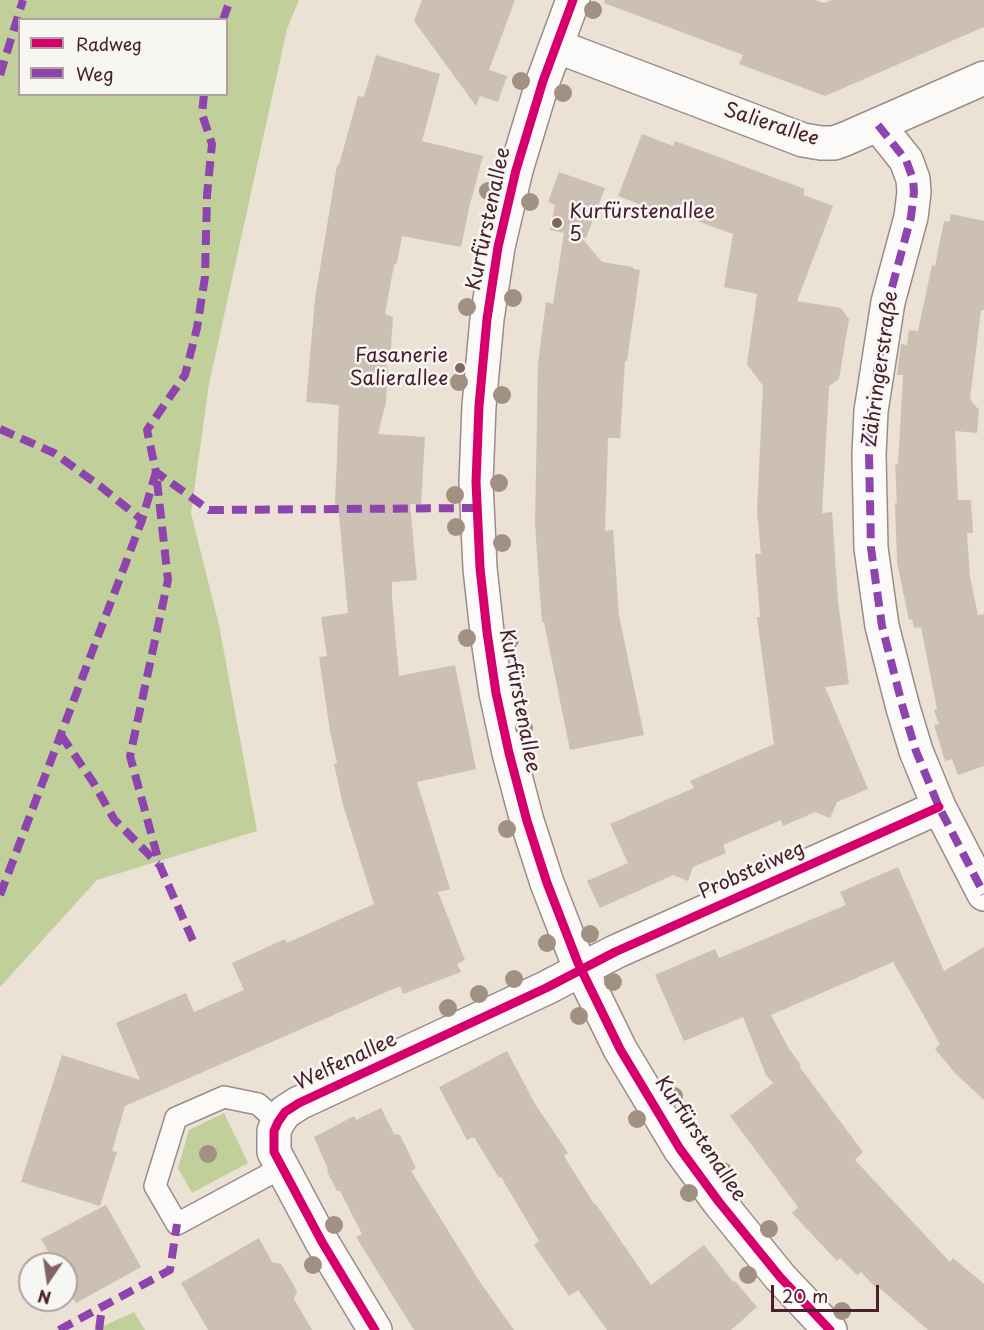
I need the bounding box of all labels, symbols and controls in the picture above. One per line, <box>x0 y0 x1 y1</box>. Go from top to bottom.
legend <box>18 18 228 96</box>
text: Radweg <box>76 30 142 57</box>
text: Weg <box>76 60 114 87</box>
street label: Salierallee <box>720 98 822 152</box>
street label: Kurfürstenallee <box>462 145 516 293</box>
place label: Kurfürstenallee 5 <box>569 200 715 247</box>
marker: Kurfürstenallee 5 <box>550 216 564 230</box>
street label: Zähringerstraße <box>858 290 904 448</box>
place label: Fasanerie Salierallee <box>350 344 448 391</box>
marker: Fasanerie Salierallee <box>453 361 467 375</box>
street label: Kurfürstenallee <box>493 627 545 775</box>
street label: Probsteiweg <box>695 837 809 905</box>
street label: Welfenallee <box>291 1028 401 1096</box>
street label: Kurfürstenallee <box>649 1072 751 1206</box>
north arrow <box>18 1252 78 1312</box>
scale bar <box>774 1273 882 1311</box>
text: 20 m <box>782 1282 828 1309</box>
text: N <box>36 1284 53 1311</box>

